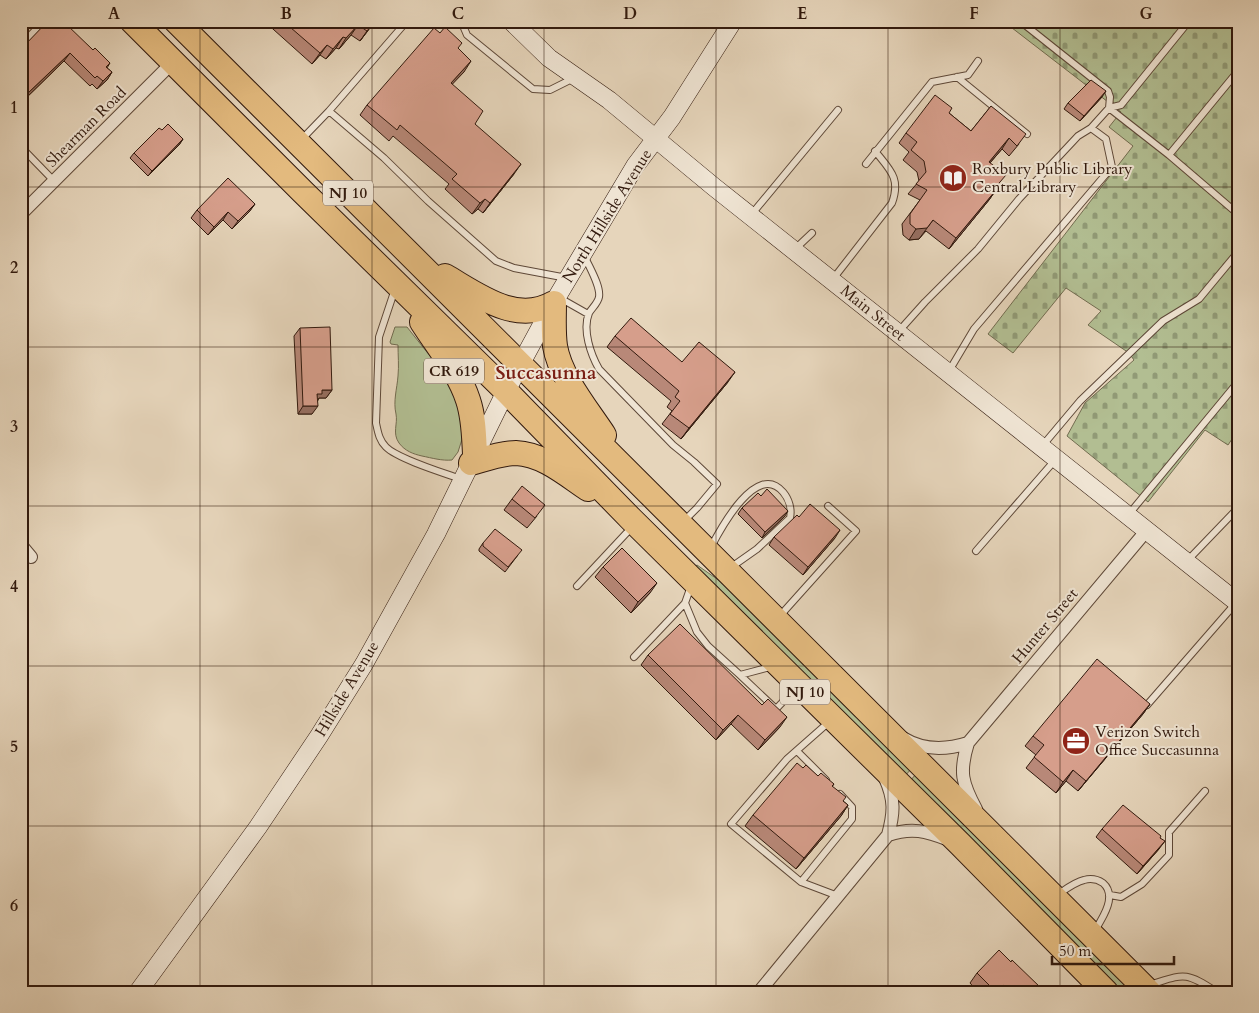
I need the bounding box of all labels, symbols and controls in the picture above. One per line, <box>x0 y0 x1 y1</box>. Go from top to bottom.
text: A <box>108 3 120 25</box>
text: B <box>280 3 292 25</box>
text: C <box>452 3 464 25</box>
text: D <box>623 3 637 25</box>
text: E <box>797 3 807 25</box>
text: F <box>969 3 979 25</box>
text: G <box>1139 3 1153 25</box>
street label: Shearman Road <box>41 81 132 172</box>
text: 1 <box>10 97 18 119</box>
street label: North Hillside Avenue <box>557 145 657 287</box>
place label: Roxbury Public Library Central Library <box>972 158 1133 198</box>
library icon: Roxbury Public Library Central Library <box>938 163 968 193</box>
road number: NJ 10 <box>323 180 373 206</box>
text: 2 <box>10 257 18 279</box>
street label: Main Street <box>836 280 910 346</box>
road number: CR 619 <box>424 358 484 384</box>
district label: Succasunna <box>495 360 597 386</box>
text: 3 <box>10 416 18 438</box>
text: 4 <box>10 576 18 598</box>
street label: Hunter Street <box>1007 584 1083 668</box>
street label: Hillside Avenue <box>310 637 384 741</box>
road number: NJ 10 <box>780 680 830 704</box>
place label: Verizon Switch Office Succasunna <box>1095 721 1219 761</box>
office icon: Verizon Switch Office Succasunna <box>1061 726 1091 756</box>
text: 5 <box>10 736 18 758</box>
text: 6 <box>10 895 18 917</box>
scale bar <box>1052 933 1174 965</box>
text: 50 m <box>1059 941 1091 961</box>

